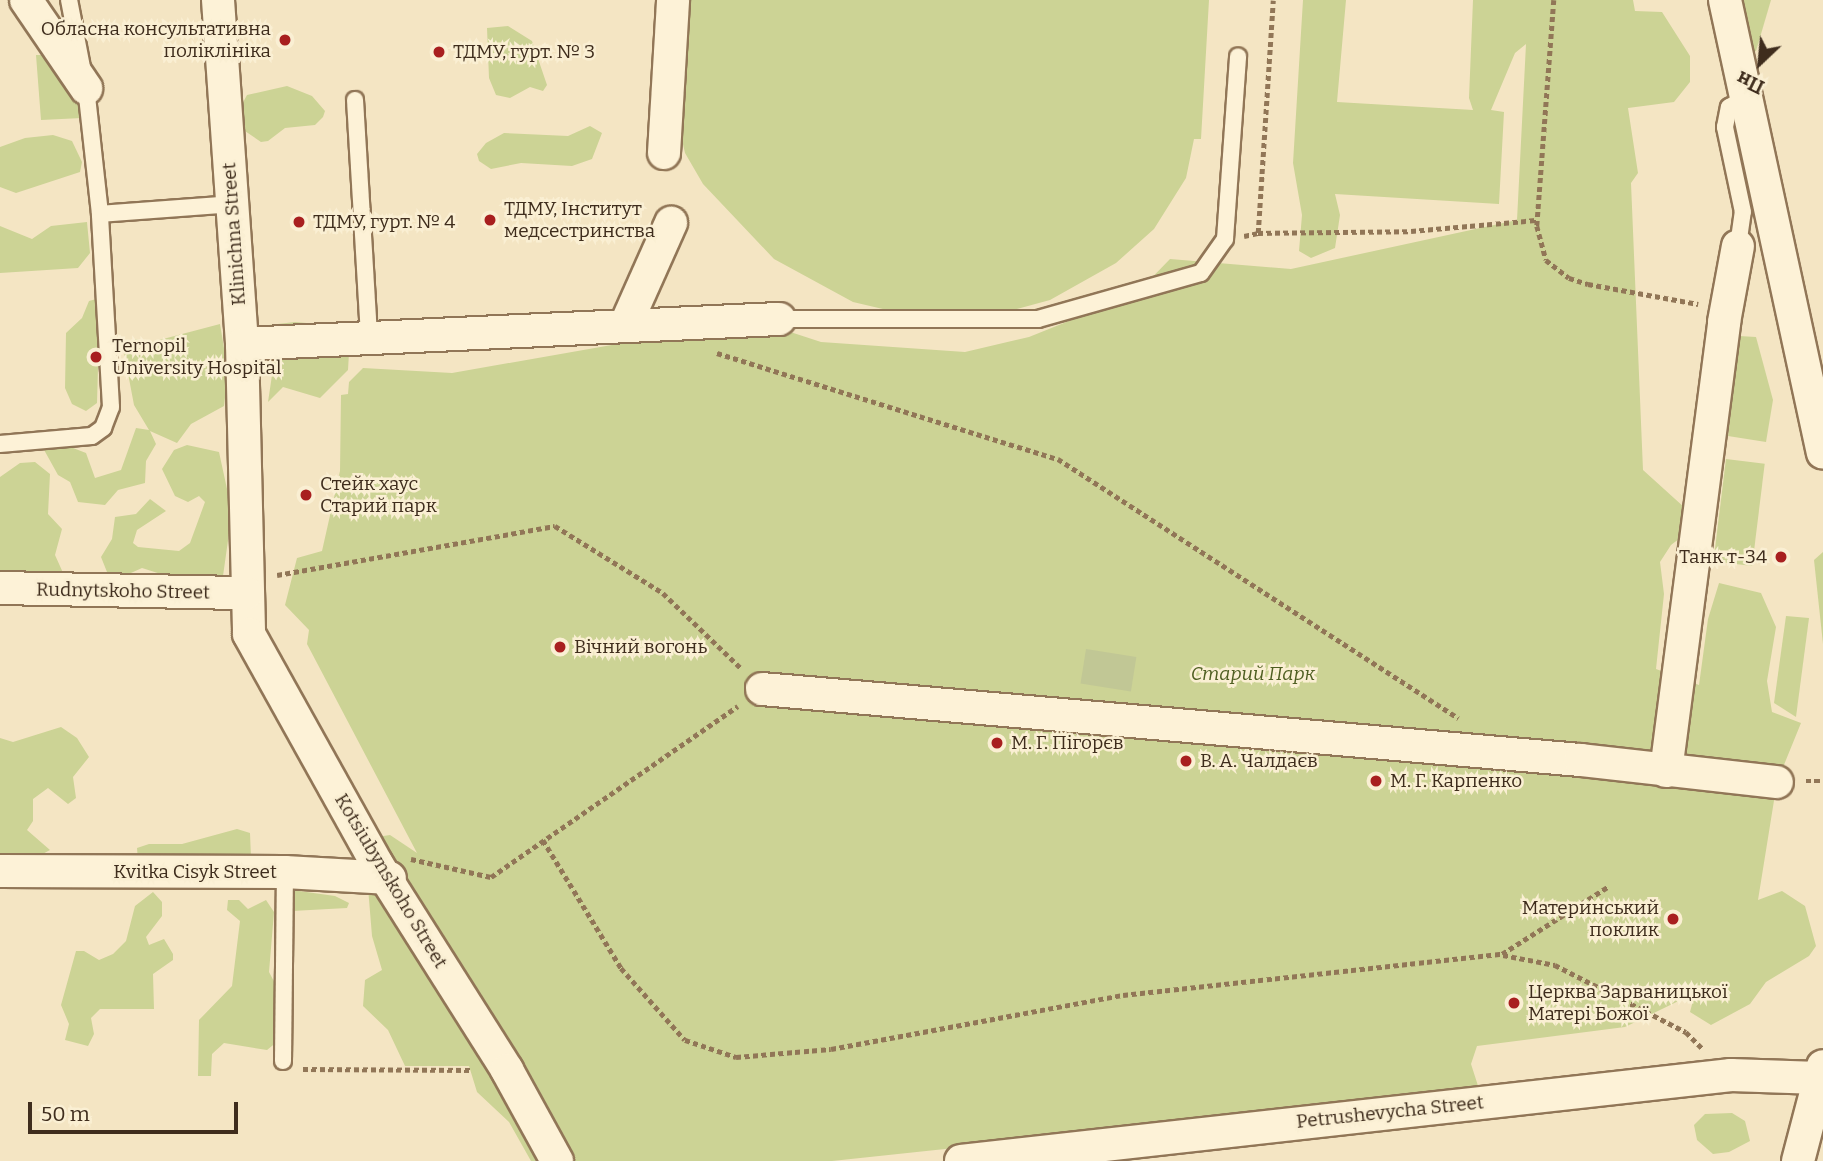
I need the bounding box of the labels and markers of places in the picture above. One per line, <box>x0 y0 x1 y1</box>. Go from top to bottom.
place label: Обласна консультативна поліклініка <box>41 18 271 62</box>
marker: Обласна консультативна поліклініка <box>277 32 293 48</box>
place label: ТДМУ, гурт. № 3 <box>453 41 595 63</box>
marker: ТДМУ, гурт. № 3 <box>431 44 447 60</box>
place label: ТДМУ, Iнститут медсестринства <box>504 198 655 242</box>
place label: ТДМУ, гурт. № 4 <box>313 211 455 233</box>
marker: ТДМУ, Iнститут медсестринства <box>482 212 498 228</box>
marker: ТДМУ, гурт. № 4 <box>291 214 307 230</box>
place label: Ternopil University Hospital <box>112 335 281 379</box>
marker: Ternopil University Hospital <box>86 347 106 367</box>
place label: Стейк хаус Старий парк <box>320 473 437 517</box>
marker: Стейк хаус Старий парк <box>298 487 314 503</box>
place label: Танк т-34 <box>1679 546 1767 568</box>
marker: Танк т-34 <box>1773 549 1789 565</box>
place label: Вічний вогонь <box>574 636 707 658</box>
marker: Вічний вогонь <box>552 639 568 655</box>
place label: М. Г. Пігорєв <box>1011 732 1124 754</box>
marker: М. Г. Пігорєв <box>989 735 1005 751</box>
place label: В. А. Чалдаєв <box>1200 750 1318 772</box>
marker: В. А. Чалдаєв <box>1178 753 1194 769</box>
place label: М. Г. Карпенко <box>1390 770 1522 792</box>
marker: М. Г. Карпенко <box>1368 773 1384 789</box>
place label: Материнський поклик <box>1522 897 1659 941</box>
marker: Материнський поклик <box>1665 911 1681 927</box>
place label: Церква Зарваницької Матері Божої <box>1528 981 1728 1025</box>
marker: Церква Зарваницької Матері Божої <box>1506 995 1522 1011</box>

